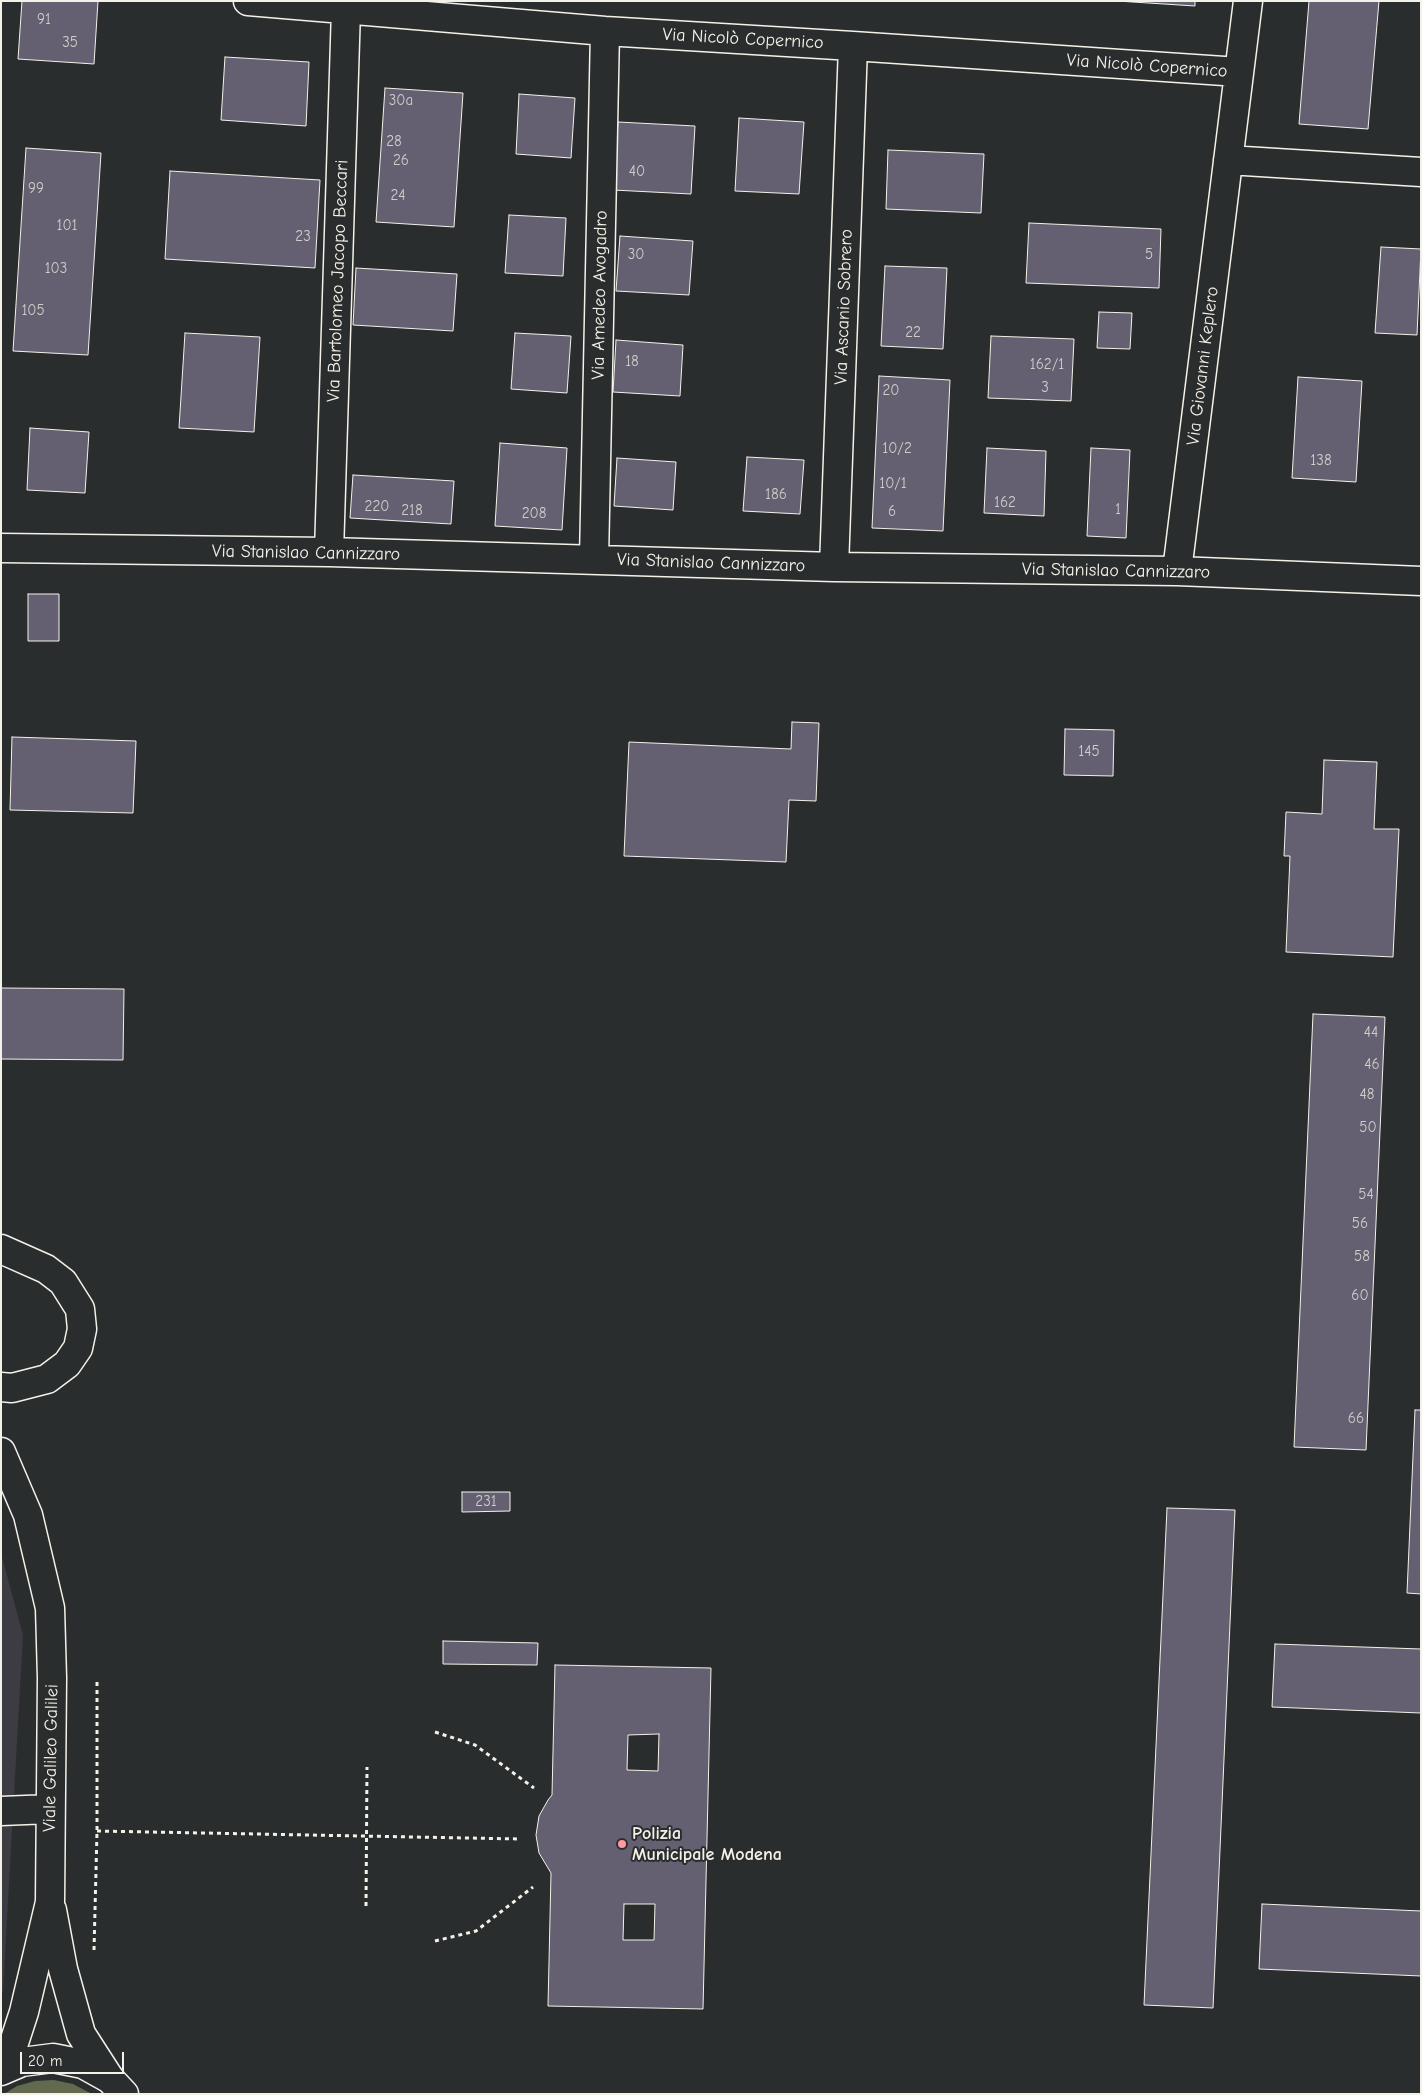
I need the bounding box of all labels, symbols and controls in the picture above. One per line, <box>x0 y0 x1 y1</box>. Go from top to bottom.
house number: 91 <box>37 11 51 29</box>
street label: Via Nicolò Copernico <box>662 24 824 54</box>
house number: 35 <box>62 34 78 52</box>
street label: Via Nicolò Copernico <box>1066 50 1228 82</box>
house number: 30a <box>389 92 413 110</box>
house number: 28 <box>386 133 402 151</box>
house number: 26 <box>393 152 409 170</box>
street label: Via Bartolomeo Jacopo Beccari <box>323 159 353 403</box>
house number: 40 <box>629 163 645 181</box>
house number: 99 <box>28 180 44 198</box>
house number: 24 <box>390 187 406 205</box>
street label: Via Amedeo Avogadro <box>588 210 612 380</box>
house number: 101 <box>56 217 78 235</box>
house number: 23 <box>295 228 311 246</box>
street label: Via Ascanio Sobrero <box>830 229 858 385</box>
house number: 30 <box>628 246 644 264</box>
house number: 5 <box>1145 246 1153 264</box>
house number: 103 <box>45 260 67 278</box>
street label: Via Giovanni Keplero <box>1183 285 1223 447</box>
house number: 105 <box>21 302 45 320</box>
house number: 22 <box>905 324 921 342</box>
house number: 18 <box>625 353 639 371</box>
house number: 162/1 <box>1030 356 1064 374</box>
house number: 3 <box>1041 379 1049 397</box>
house number: 20 <box>883 382 899 400</box>
house number: 10/2 <box>882 440 912 458</box>
house number: 138 <box>1310 452 1332 470</box>
house number: 10/1 <box>879 475 907 493</box>
house number: 186 <box>765 486 787 504</box>
house number: 162 <box>994 494 1016 512</box>
house number: 220 <box>365 498 389 516</box>
house number: 1 <box>1115 501 1121 519</box>
house number: 218 <box>401 502 423 520</box>
house number: 6 <box>888 503 896 521</box>
house number: 208 <box>522 505 546 523</box>
street label: Via Stanislao Cannizzaro <box>212 541 400 565</box>
street label: Via Stanislao Cannizzaro <box>616 549 806 577</box>
street label: Via Stanislao Cannizzaro <box>1022 559 1210 583</box>
house number: 145 <box>1078 743 1100 761</box>
house number: 44 <box>1364 1024 1378 1042</box>
house number: 46 <box>1364 1056 1380 1074</box>
house number: 48 <box>1360 1086 1374 1104</box>
house number: 50 <box>1359 1119 1377 1137</box>
house number: 54 <box>1358 1186 1374 1204</box>
house number: 56 <box>1352 1215 1368 1233</box>
house number: 58 <box>1354 1248 1370 1266</box>
house number: 60 <box>1351 1287 1369 1305</box>
house number: 66 <box>1348 1410 1364 1428</box>
house number: 231 <box>475 1493 497 1511</box>
street label: Viale Galileo Galilei <box>39 1684 63 1832</box>
place label: Polizia Municipale Modena <box>632 1823 782 1866</box>
marker: Polizia Municipale Modena <box>616 1838 628 1850</box>
scale bar <box>22 2042 126 2074</box>
text: 20 m <box>28 2052 62 2070</box>

